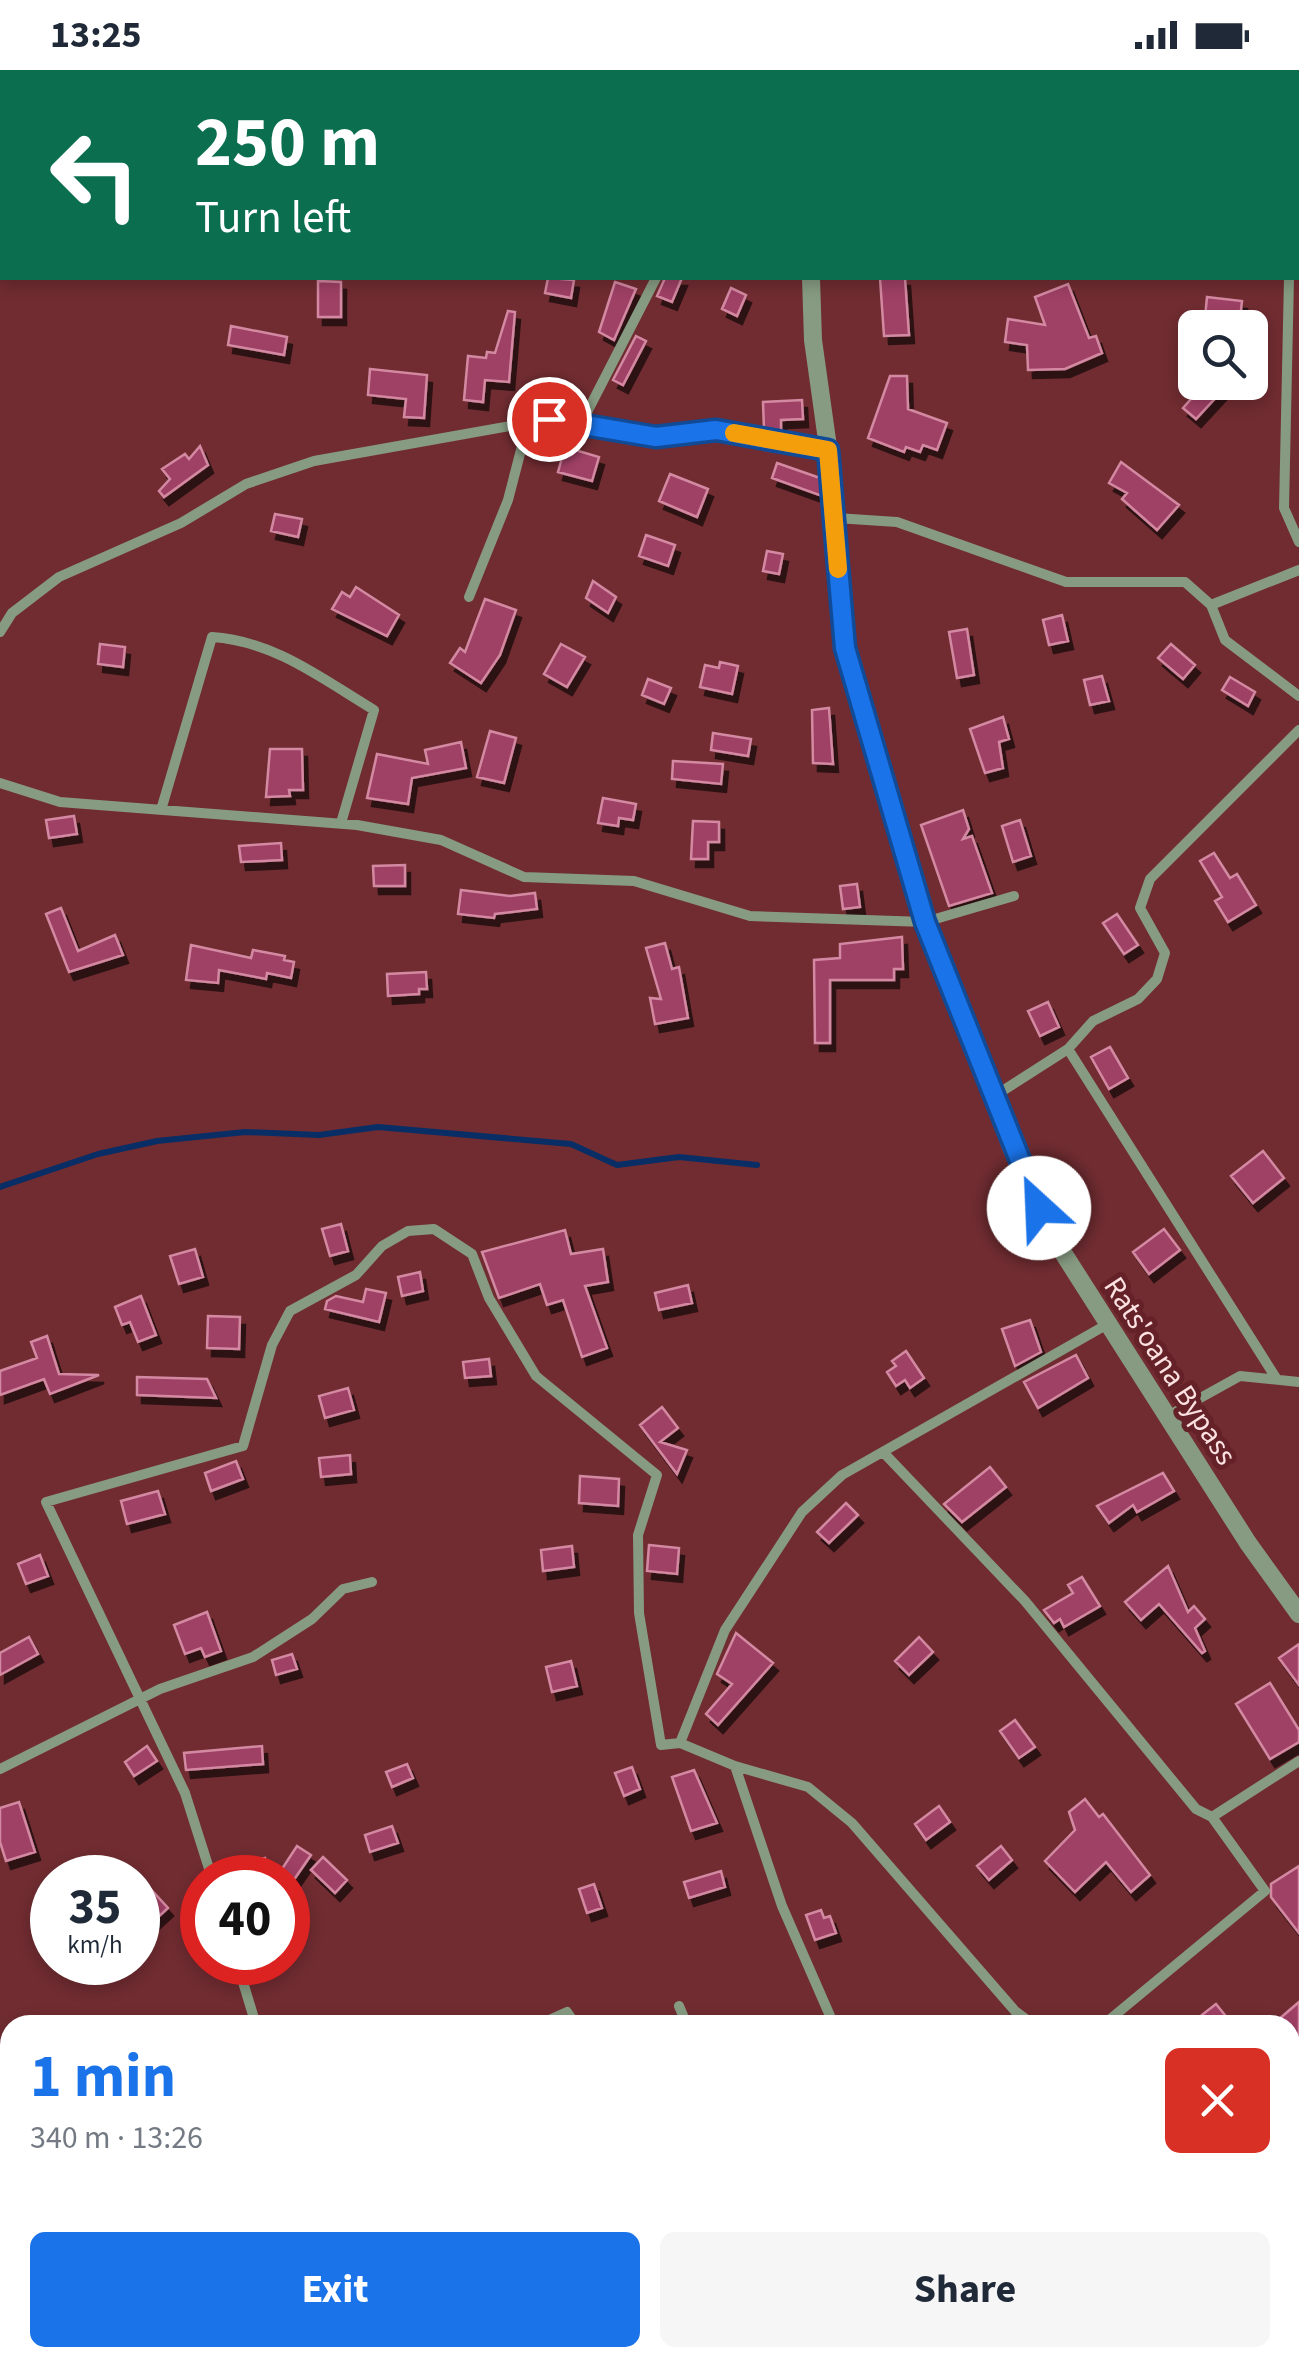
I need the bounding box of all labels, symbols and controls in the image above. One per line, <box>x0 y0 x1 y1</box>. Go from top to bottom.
text: 13:25 <box>50 8 142 62</box>
text: 250 m <box>195 93 380 193</box>
icon: left <box>30 110 160 240</box>
text: Turn left <box>195 186 351 250</box>
map controls <box>1178 310 1268 400</box>
button: search <box>1178 310 1268 400</box>
pin <box>507 377 592 462</box>
icon: arrive <box>522 392 577 447</box>
position arrow <box>987 1156 1091 1260</box>
street label: Rats'oana Bypass <box>1093 1268 1247 1474</box>
speed limit sign: 40 <box>180 1855 310 1985</box>
text: 35 <box>69 1872 121 1943</box>
text: km/h <box>67 1927 123 1963</box>
text: 1 min <box>30 2035 176 2120</box>
button: close <box>1165 2048 1270 2153</box>
text: 340 m · 13:26 <box>30 2115 203 2161</box>
button: Exit <box>30 2232 640 2347</box>
button: Share <box>660 2232 1270 2347</box>

